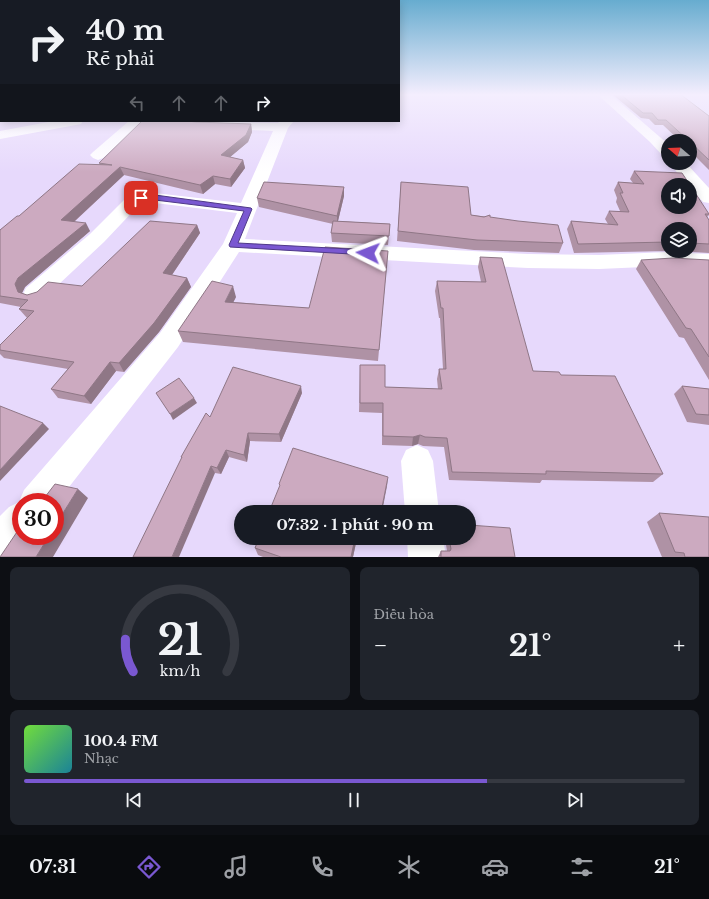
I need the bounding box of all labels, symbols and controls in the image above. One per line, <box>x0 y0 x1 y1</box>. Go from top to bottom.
text: 40 m <box>86 13 164 48</box>
icon: right <box>20 16 72 68</box>
text: Rẽ phải <box>86 48 154 70</box>
icon: left <box>126 92 148 114</box>
icon: ahead <box>168 92 190 114</box>
icon: ahead <box>210 92 232 114</box>
icon: right <box>252 92 274 114</box>
north arrow <box>661 134 697 170</box>
map controls <box>661 134 697 258</box>
button: sound <box>661 178 697 214</box>
pin <box>124 181 158 215</box>
icon: arrive <box>130 187 152 209</box>
button: layers <box>661 222 697 258</box>
position arrow <box>347 232 389 274</box>
speed limit sign: 30 <box>12 493 64 545</box>
text: 07:32 · 1 phút · 90 m <box>276 515 434 534</box>
text: Điều hòa <box>374 606 434 623</box>
text: 21 <box>157 614 202 665</box>
text: 21° <box>509 627 551 664</box>
text: − <box>374 632 387 659</box>
text: + <box>673 632 685 659</box>
text: km/h <box>159 661 200 679</box>
text: 100.4 FM <box>84 731 158 750</box>
text: Nhạc <box>84 750 119 767</box>
icon: previous <box>123 789 145 811</box>
icon: pause <box>343 789 365 811</box>
icon: next <box>564 789 586 811</box>
icon: directions <box>135 853 163 881</box>
icon: music <box>222 853 250 881</box>
icon: phone <box>308 853 336 881</box>
icon: climate <box>395 853 423 881</box>
icon: car <box>481 853 509 881</box>
icon: filters <box>568 853 596 881</box>
text: 07:31 <box>29 856 77 878</box>
text: 21° <box>654 856 680 878</box>

